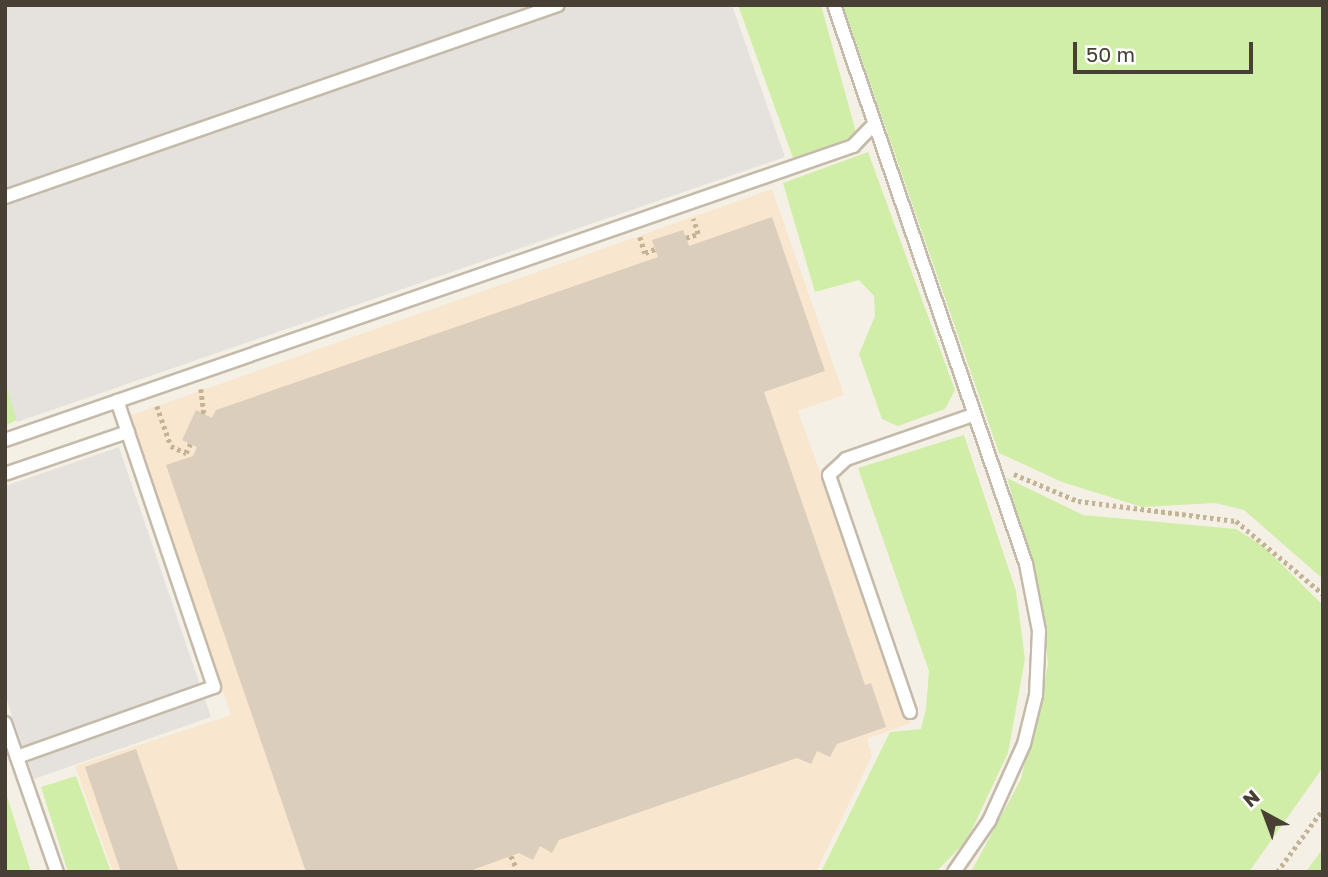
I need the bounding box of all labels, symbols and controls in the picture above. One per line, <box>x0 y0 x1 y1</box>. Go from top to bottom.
scale bar <box>1076 28 1256 72</box>
text: 50 m <box>1086 41 1135 67</box>
north arrow <box>1230 779 1300 849</box>
text: N <box>1238 784 1264 811</box>

